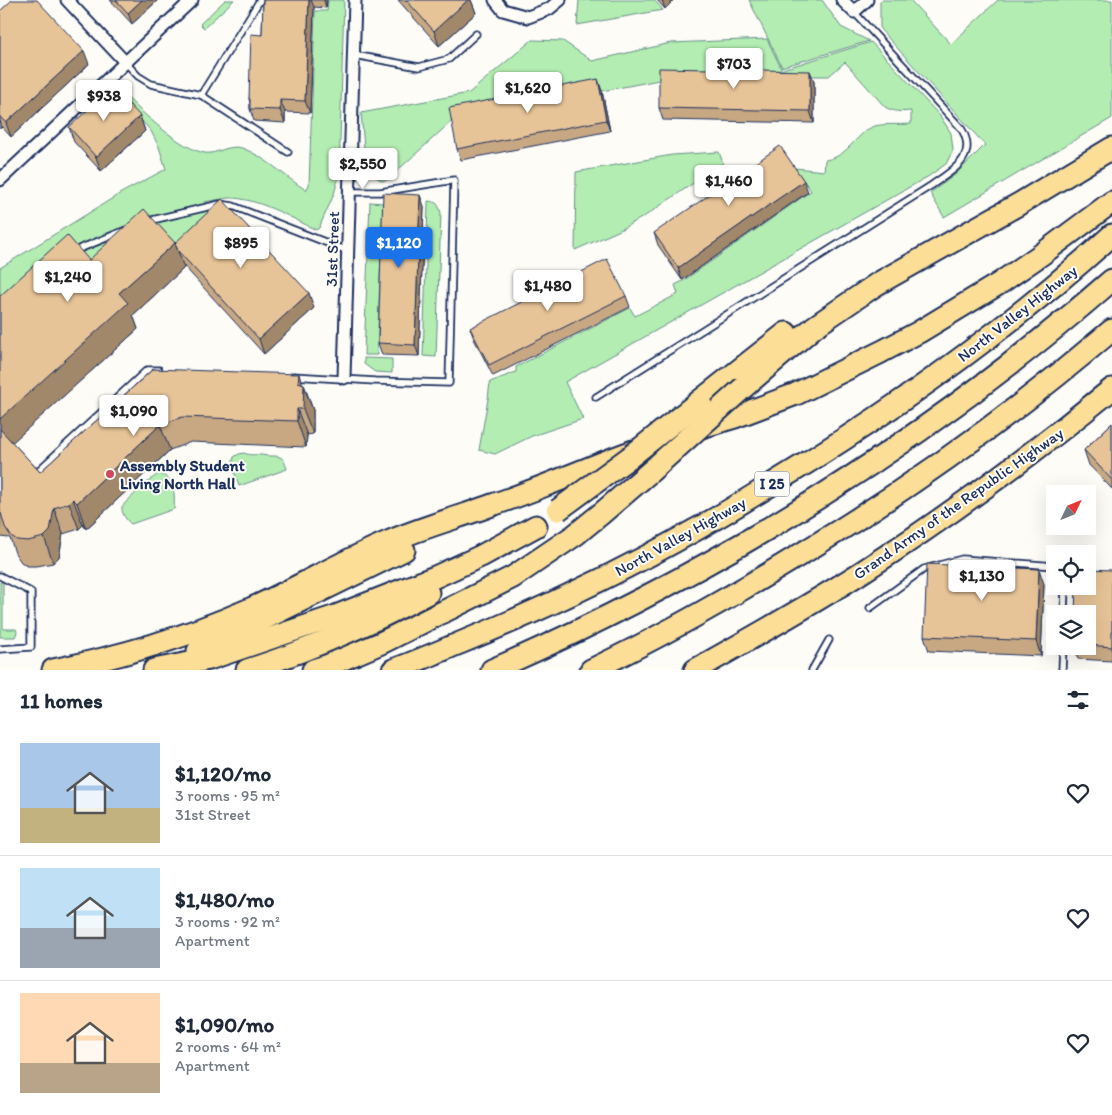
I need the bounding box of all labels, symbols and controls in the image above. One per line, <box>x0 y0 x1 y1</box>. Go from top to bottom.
pin: $703 <box>704 48 764 90</box>
text: $703 <box>717 54 751 73</box>
pin: $1,620 <box>487 72 569 114</box>
text: $1,620 <box>505 78 551 97</box>
pin: $938 <box>74 80 134 122</box>
text: $938 <box>87 86 121 105</box>
pin: $2,550 <box>322 148 404 190</box>
text: $2,550 <box>340 154 386 173</box>
pin: $1,460 <box>688 164 770 207</box>
text: $1,460 <box>705 171 753 190</box>
street label: 31st Street <box>322 211 343 287</box>
pin: $895 <box>211 226 271 269</box>
pin: $1,120 <box>358 226 440 269</box>
text: $895 <box>224 233 258 252</box>
text: $1,120 <box>376 233 422 252</box>
pin: $1,240 <box>27 260 109 303</box>
street label: North Valley Highway <box>954 261 1081 366</box>
text: $1,240 <box>44 267 92 286</box>
pin: $1,480 <box>507 270 589 312</box>
text: $1,480 <box>524 276 572 295</box>
pin: $1,090 <box>93 394 175 437</box>
text: $1,090 <box>110 401 158 420</box>
street label: Grand Army of the Republic Highway <box>850 423 1067 583</box>
place label: Assembly Student Living North Hall <box>119 456 245 494</box>
marker: Assembly Student Living North Hall <box>104 468 116 480</box>
road number: I 25 <box>754 472 790 496</box>
north arrow <box>1046 485 1096 535</box>
map controls <box>1046 485 1096 655</box>
street label: North Valley Highway <box>612 492 749 580</box>
button: locate <box>1046 545 1096 595</box>
pin: $1,130 <box>941 560 1023 602</box>
text: $1,130 <box>959 566 1005 585</box>
button: layers <box>1046 605 1096 655</box>
icon: filters <box>1064 686 1092 714</box>
text: 11 homes <box>20 688 103 713</box>
text: $1,120/mo <box>175 761 271 786</box>
icon: home <box>60 763 120 823</box>
icon: heart <box>1064 779 1092 807</box>
text: 3 rooms · 95 m² <box>175 786 280 805</box>
text: 31st Street <box>175 805 250 824</box>
text: $1,480/mo <box>175 887 275 912</box>
icon: home <box>60 888 120 948</box>
icon: heart <box>1064 904 1092 932</box>
text: 3 rooms · 92 m² <box>175 912 280 931</box>
text: Apartment <box>175 931 250 950</box>
text: $1,090/mo <box>175 1012 274 1037</box>
icon: home <box>60 1013 120 1073</box>
icon: heart <box>1064 1029 1092 1057</box>
text: 2 rooms · 64 m² <box>175 1037 281 1056</box>
text: Apartment <box>175 1056 250 1075</box>

